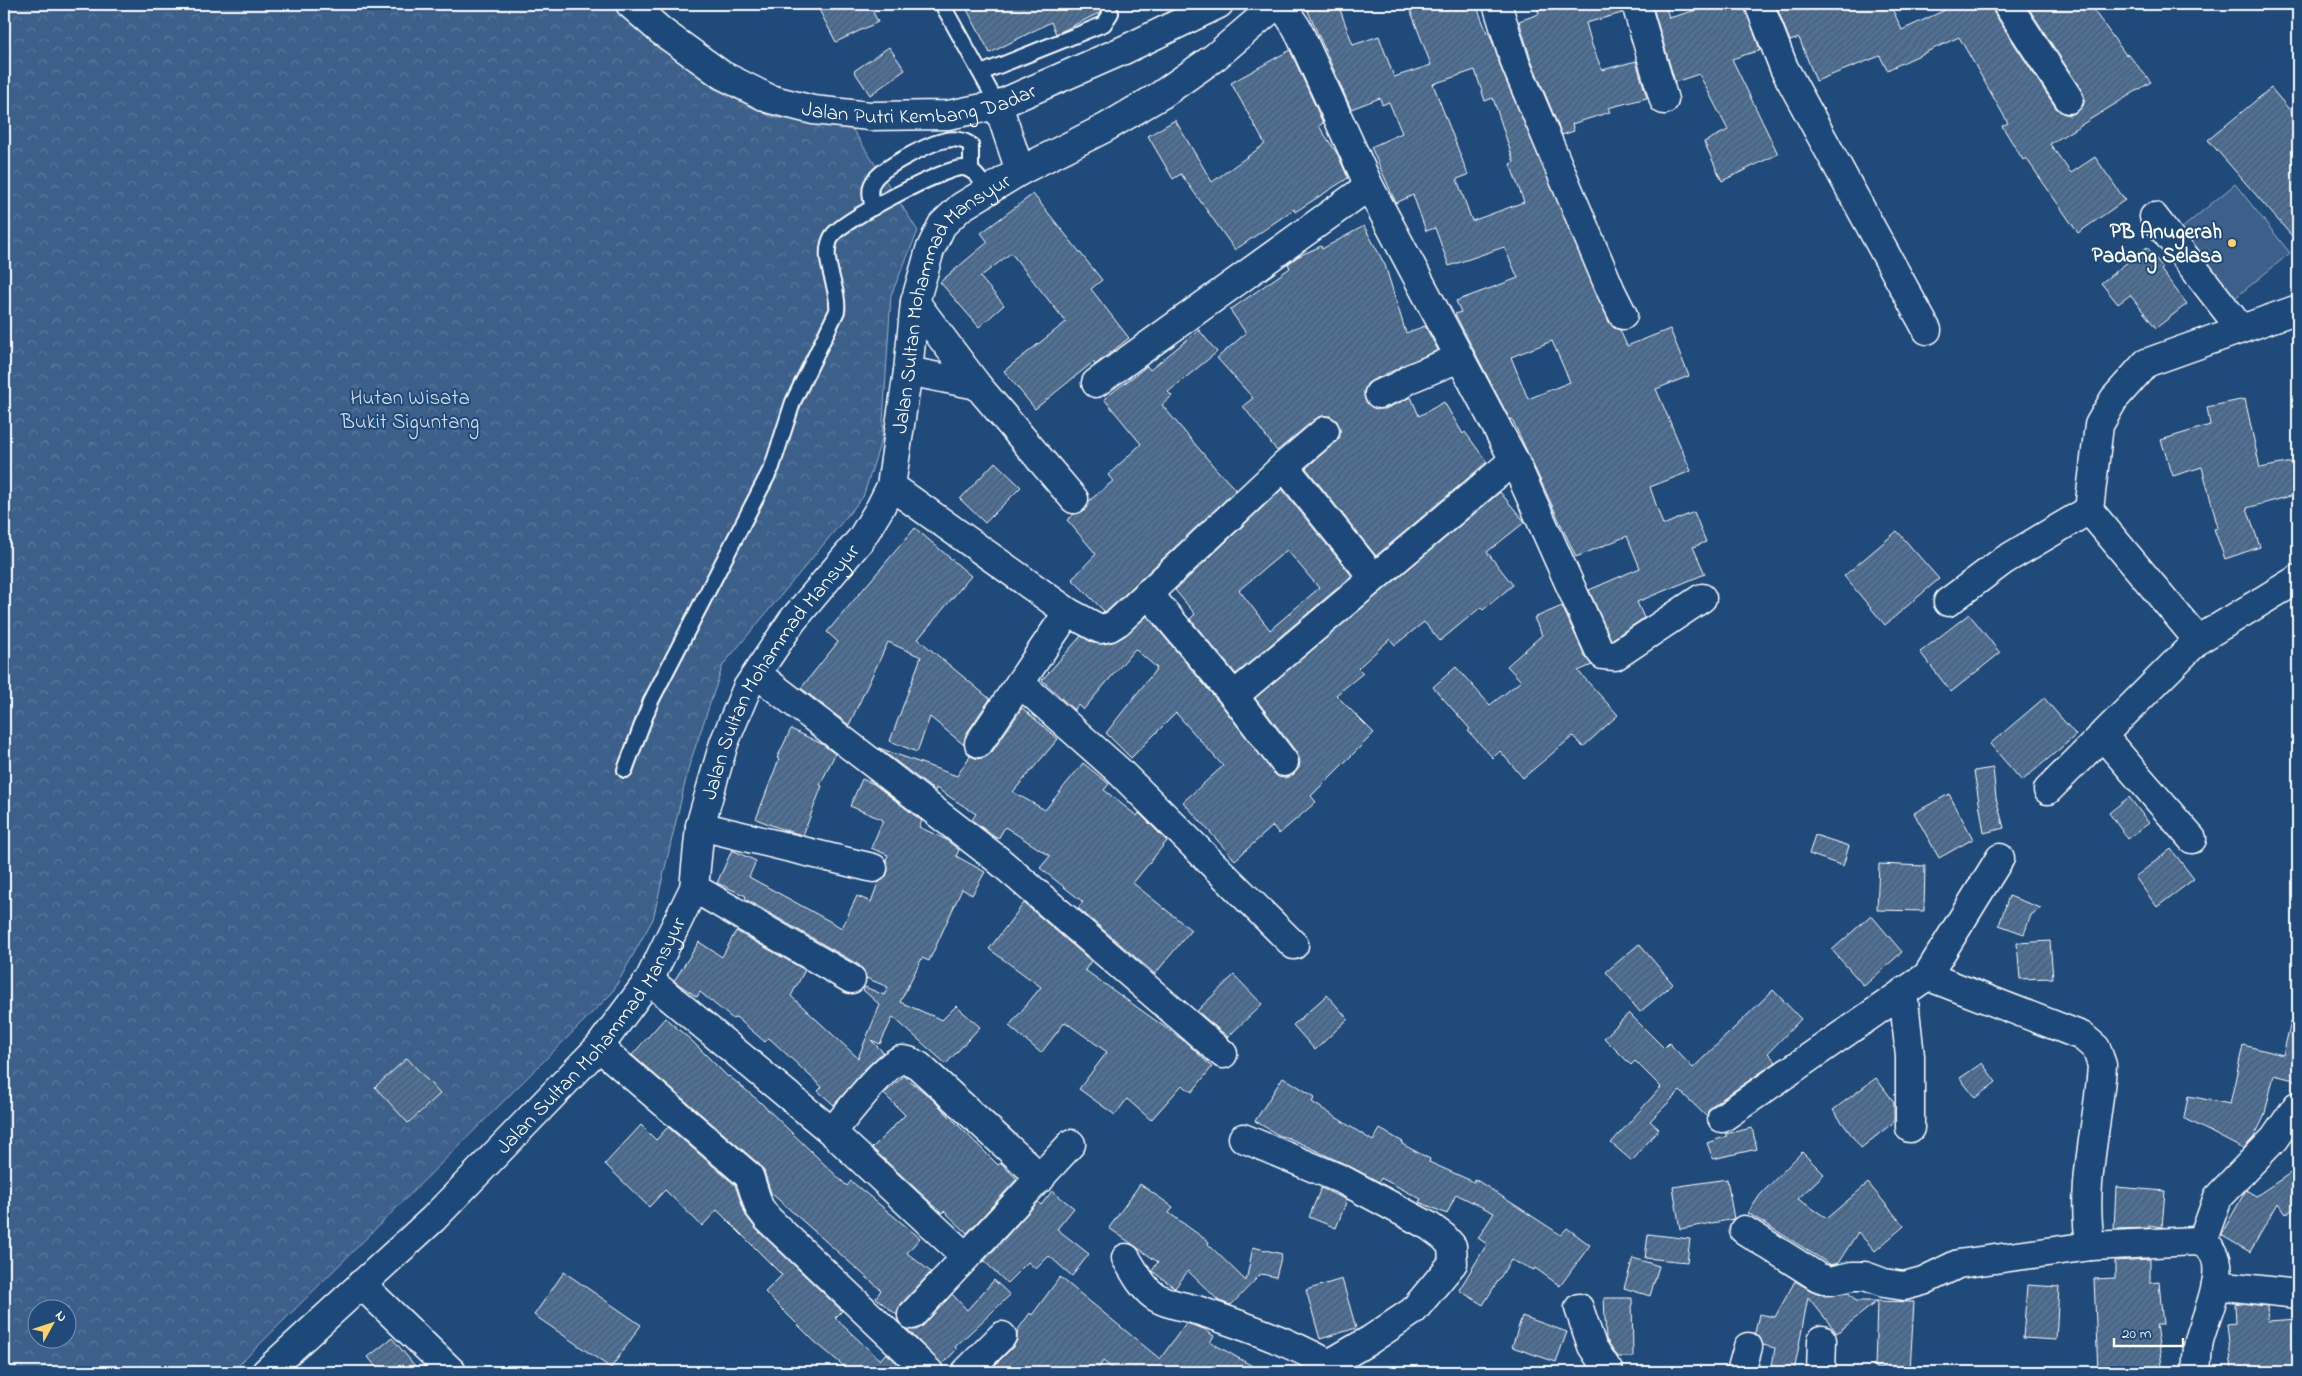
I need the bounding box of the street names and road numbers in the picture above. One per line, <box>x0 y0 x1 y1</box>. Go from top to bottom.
street label: Jalan Putri Kembang Dadar <box>798 77 1042 133</box>
street label: Jalan Sultan Mohammad Mansyur <box>886 167 1018 436</box>
street label: Jalan Sultan Mohammad Mansyur <box>695 538 868 804</box>
street label: Jalan Sultan Mohammad Mansyur <box>490 912 695 1162</box>

